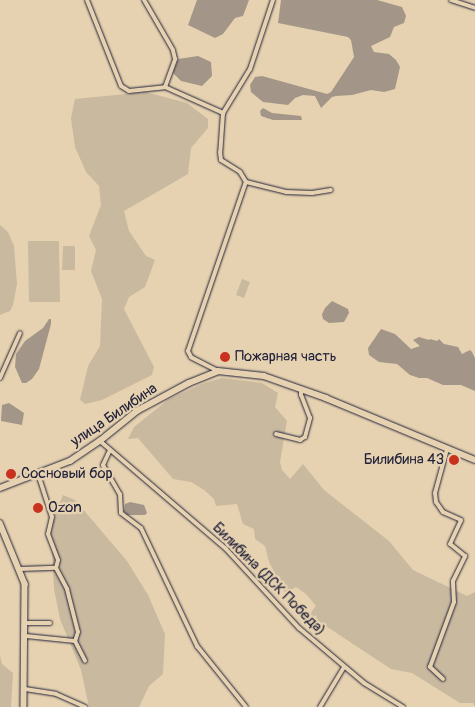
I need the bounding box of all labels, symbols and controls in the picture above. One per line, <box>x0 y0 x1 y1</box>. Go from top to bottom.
place label: Пожарная часть <box>235 348 337 366</box>
marker: Пожарная часть <box>219 351 231 363</box>
street label: улица Билибина <box>67 379 161 451</box>
place label: Билибина 43 <box>364 451 444 469</box>
marker: Билибина 43 <box>448 454 460 466</box>
place label: Сосновый бор <box>21 465 113 483</box>
marker: Сосновый бор <box>5 468 17 480</box>
place label: Ozon <box>48 499 82 517</box>
marker: Ozon <box>32 502 44 514</box>
street label: Билибина (ДСК Победа) <box>209 519 329 639</box>

